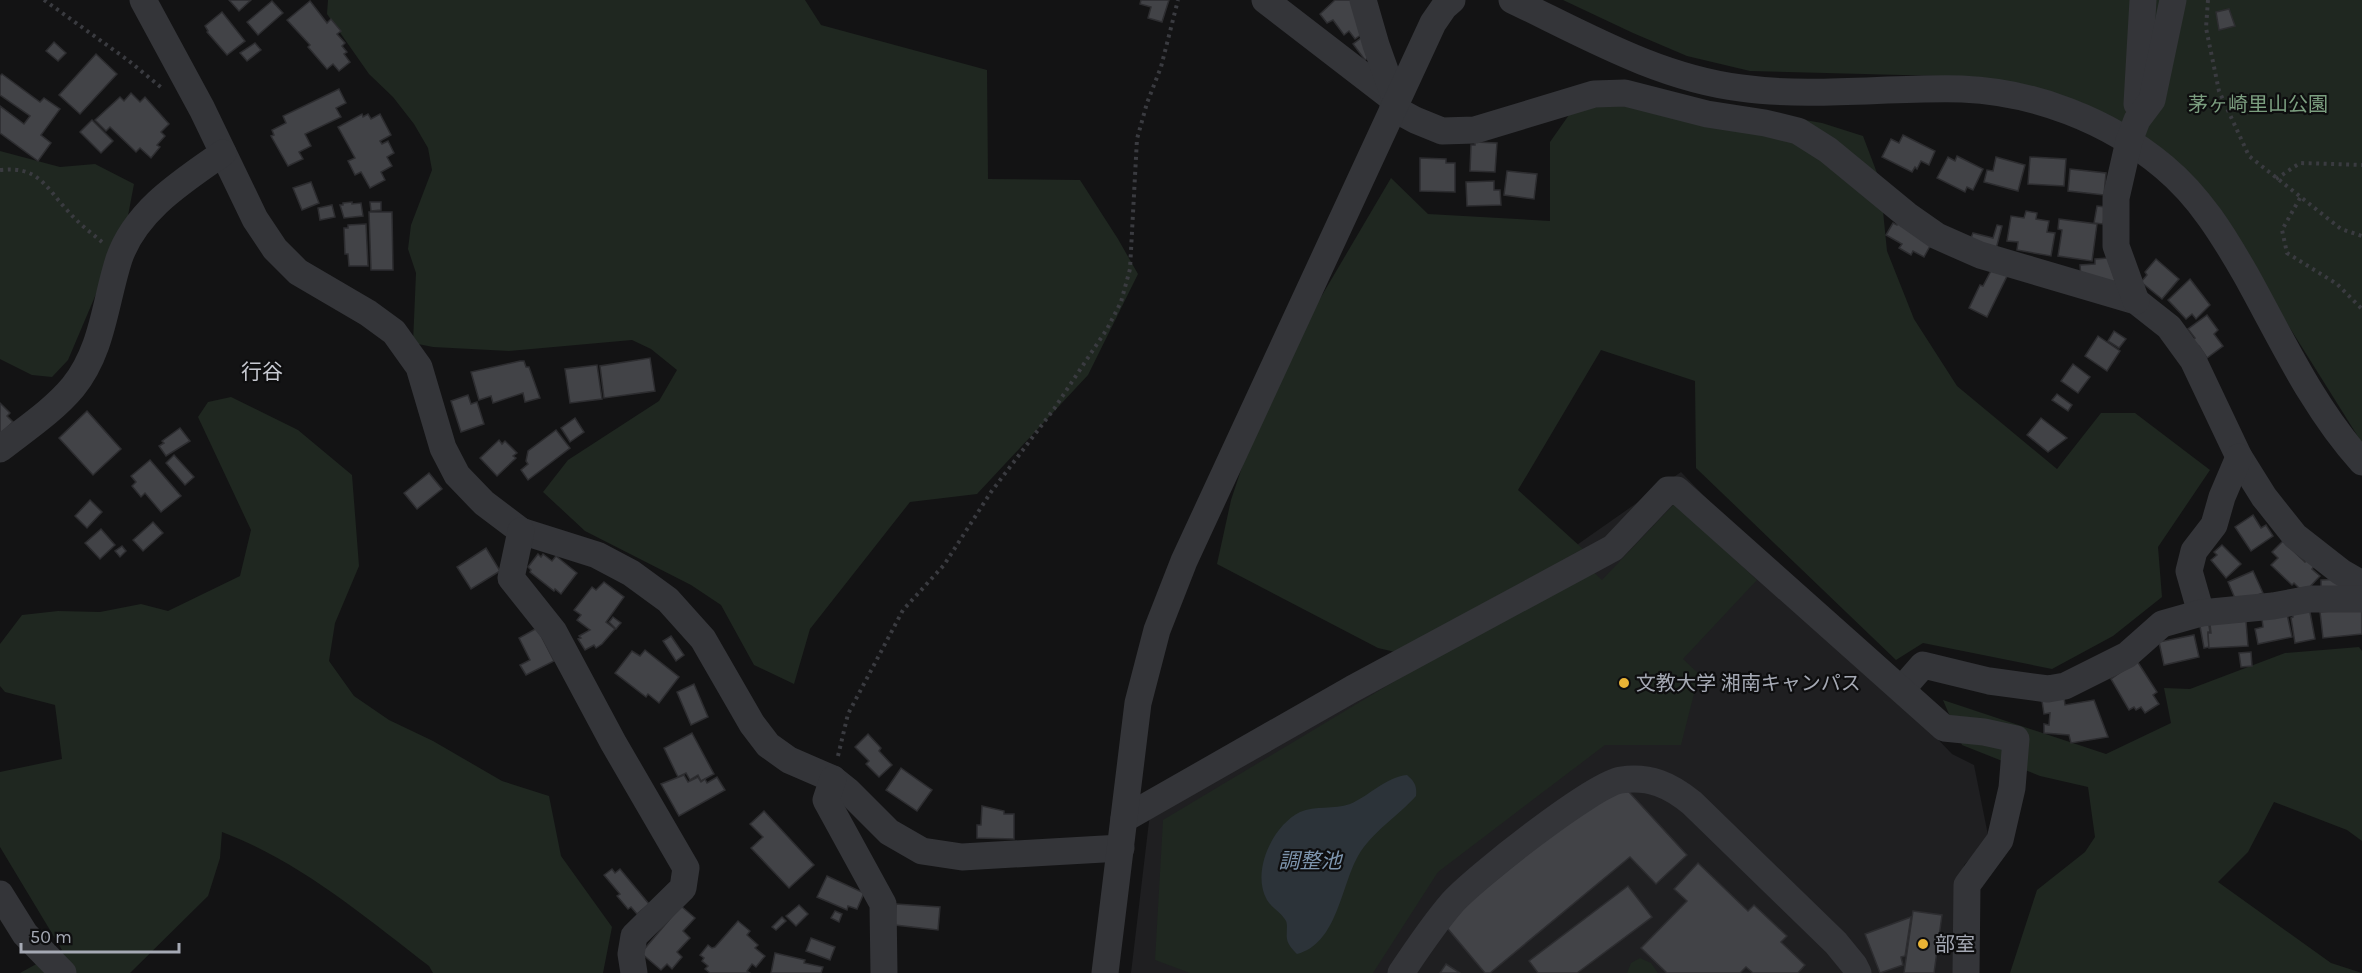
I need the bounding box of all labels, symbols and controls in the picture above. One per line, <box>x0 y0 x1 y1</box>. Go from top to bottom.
park label: 茅ヶ崎里山公園 <box>2188 93 2328 116</box>
district label: 行谷 <box>241 360 283 384</box>
place label: 文教大学 湘南キャンパス <box>1636 672 1861 695</box>
marker: 文教大学 湘南キャンパス <box>1617 676 1631 690</box>
water label: 調整池 <box>1279 849 1343 873</box>
scale bar <box>21 916 178 954</box>
text: 50 m <box>30 926 72 948</box>
place label: 部室 <box>1935 933 1975 956</box>
marker: 部室 <box>1916 937 1930 951</box>

